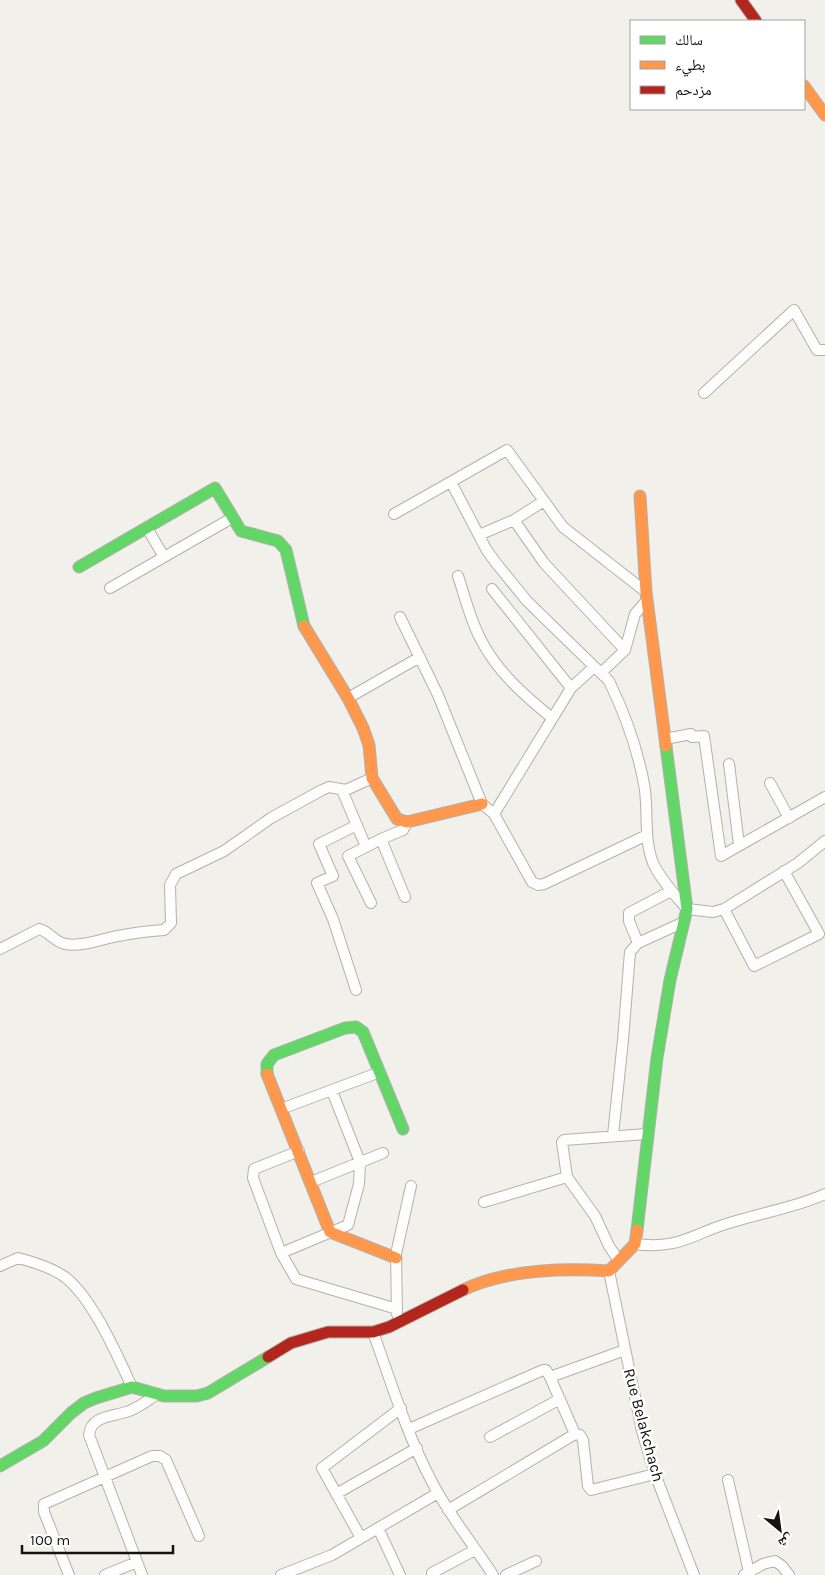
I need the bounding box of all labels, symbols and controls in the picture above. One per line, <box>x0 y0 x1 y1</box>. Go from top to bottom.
legend <box>630 20 805 110</box>
text: سالك <box>675 31 703 49</box>
text: بطيء <box>675 56 705 77</box>
text: مزدحم <box>675 81 712 100</box>
street label: Rue Belakchach <box>620 1366 668 1484</box>
north arrow <box>755 1505 805 1555</box>
scale bar <box>22 1522 174 1554</box>
text: ش <box>775 1530 797 1552</box>
text: 100 m <box>30 1531 70 1549</box>

